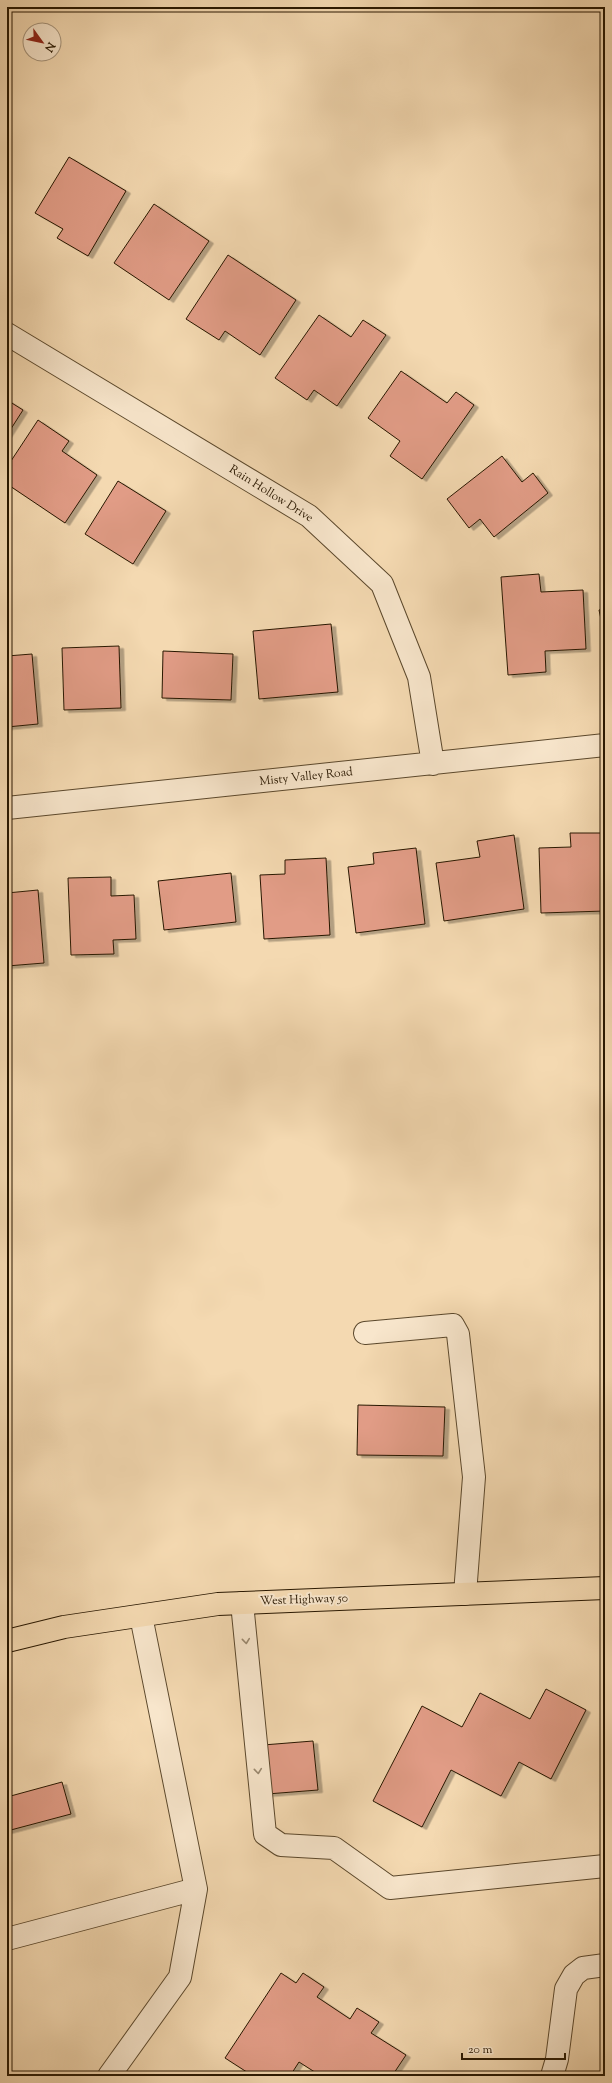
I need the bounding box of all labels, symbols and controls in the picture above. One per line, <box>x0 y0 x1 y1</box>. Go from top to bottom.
north arrow <box>22 22 62 62</box>
text: N <box>40 38 59 55</box>
street label: Rain Hollow Drive <box>225 461 317 527</box>
street label: Misty Valley Road <box>258 763 354 791</box>
street label: West Highway 50 <box>260 1589 348 1611</box>
one-way arrow <box>241 1638 250 1644</box>
one-way arrow <box>254 1768 263 1774</box>
scale bar <box>462 2035 565 2061</box>
text: 20 m <box>468 2041 493 2059</box>

